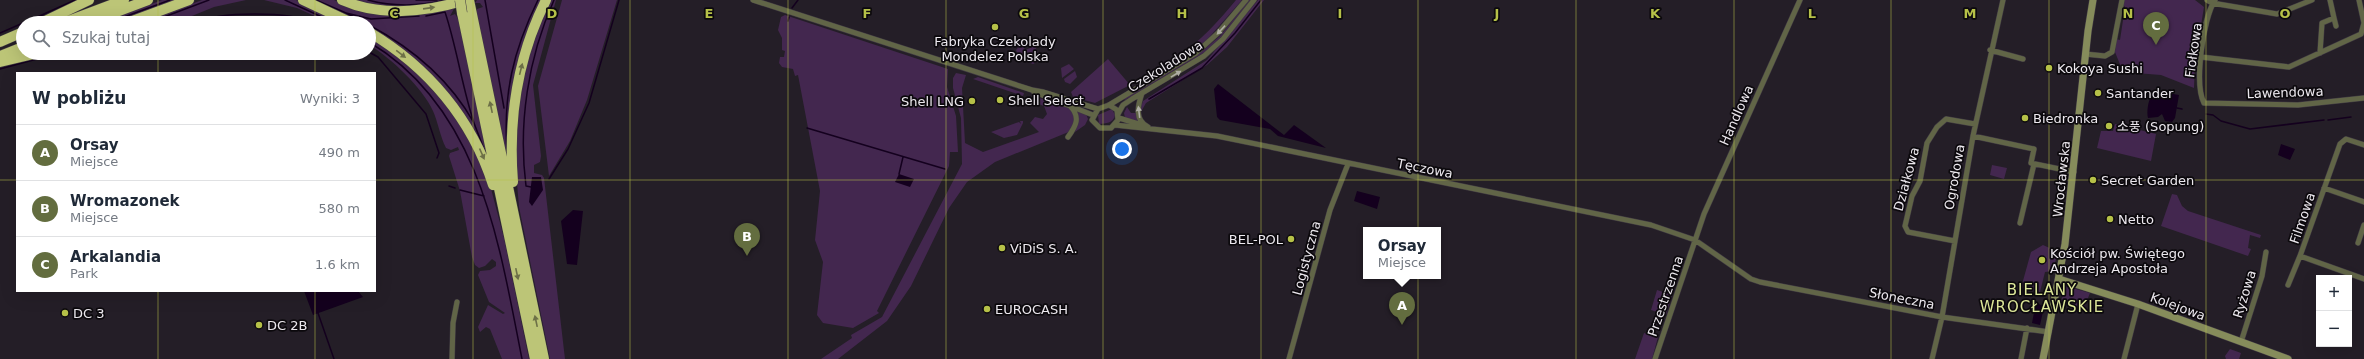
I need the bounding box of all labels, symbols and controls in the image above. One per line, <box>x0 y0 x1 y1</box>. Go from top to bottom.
one-way arrow <box>423 5 435 11</box>
text: C <box>389 6 399 21</box>
text: D <box>547 6 558 21</box>
text: E <box>705 6 713 21</box>
text: F <box>863 6 871 21</box>
text: G <box>1019 6 1029 21</box>
text: H <box>1177 6 1187 21</box>
text: I <box>1338 6 1342 21</box>
text: J <box>1494 6 1499 21</box>
text: K <box>1650 6 1661 21</box>
text: L <box>1808 6 1816 21</box>
text: M <box>1964 6 1976 21</box>
text: N <box>2123 6 2133 21</box>
text: O <box>2279 6 2291 21</box>
pin: C <box>2143 12 2169 45</box>
search box <box>16 16 376 60</box>
marker: Fabryka Czekolady Mondelez Polska <box>990 22 1000 32</box>
street label: Fiołkowa <box>2182 22 2205 79</box>
one-way arrow <box>1216 25 1226 35</box>
icon: search <box>30 27 52 49</box>
text: Szukaj tutaj <box>62 29 150 47</box>
place label: Fabryka Czekolady Mondelez Polska <box>934 34 1056 64</box>
street label: Czekoladowa <box>1125 37 1205 95</box>
one-way arrow <box>396 49 407 58</box>
place label: Kokoya Sushi <box>2057 61 2143 76</box>
one-way arrow <box>518 62 524 74</box>
marker: Kokoya Sushi <box>2044 63 2054 73</box>
one-way arrow <box>1171 70 1181 78</box>
street label: Handlowa <box>1717 83 1756 148</box>
street label: Lawendowa <box>2246 84 2324 101</box>
place label: Santander <box>2106 86 2174 101</box>
text: W pobliżu <box>32 88 126 108</box>
marker: Santander <box>2093 88 2103 98</box>
text: Wyniki: 3 <box>300 91 360 106</box>
place label: Shell Select <box>1008 93 1084 108</box>
place label: Shell LNG <box>901 94 964 109</box>
marker: Shell Select <box>995 95 1005 105</box>
marker: Shell LNG <box>967 96 977 106</box>
one-way arrow <box>488 101 494 113</box>
one-way arrow <box>1136 105 1143 118</box>
place label: Biedronka <box>2033 111 2098 126</box>
marker: Biedronka <box>2020 113 2030 123</box>
place label: 소풍 (Sopung) <box>2117 119 2204 134</box>
marker: 소풍 (Sopung) <box>2104 121 2114 131</box>
text: Orsay <box>70 136 119 154</box>
your location <box>1112 139 1132 159</box>
street label: Wrocławska <box>2050 140 2073 218</box>
street label: Ogrodowa <box>1941 143 1968 211</box>
text: A <box>40 145 50 160</box>
text: 490 m <box>318 145 360 160</box>
street label: Działkowa <box>1891 145 1922 213</box>
one-way arrow <box>479 149 485 161</box>
text: Miejsce <box>70 154 118 169</box>
street label: Tęczowa <box>1395 156 1454 181</box>
place label: Secret Garden <box>2101 173 2194 188</box>
marker: Secret Garden <box>2088 175 2098 185</box>
street label: Filmowa <box>2287 191 2318 246</box>
text: Wromazonek <box>70 192 180 210</box>
text: B <box>40 201 50 216</box>
text: 580 m <box>318 201 360 216</box>
text: Miejsce <box>70 210 118 225</box>
place label: Netto <box>2118 212 2154 227</box>
marker: Netto <box>2105 214 2115 224</box>
street label: Logistyczna <box>1289 219 1324 297</box>
pin: B <box>734 223 760 256</box>
popup <box>1363 227 1441 279</box>
place label: BEL-POL <box>1229 232 1284 247</box>
marker: BEL-POL <box>1286 234 1296 244</box>
text: Orsay <box>1378 237 1426 255</box>
place label: ViDiS S. A. <box>1010 241 1078 256</box>
marker: ViDiS S. A. <box>997 243 1007 253</box>
place label: Kościół pw. Świętego Andrzeja Apostoła <box>2050 246 2185 276</box>
text: Arkalandia <box>70 248 161 266</box>
street label: Przestrzenna <box>1645 254 1686 338</box>
text: Miejsce <box>1378 255 1426 270</box>
marker: Kościół pw. Świętego Andrzeja Apostoła <box>2037 255 2047 265</box>
text: C <box>40 257 50 272</box>
text: 1.6 km <box>315 257 360 272</box>
text: Park <box>70 266 98 281</box>
one-way arrow <box>514 268 520 280</box>
street label: Ryżowa <box>2230 268 2259 320</box>
map controls <box>2316 275 2352 347</box>
button: + <box>2316 275 2352 311</box>
district label: BIELANY WROCŁAWSKIE <box>1980 281 2104 316</box>
street label: Słoneczna <box>1868 285 1936 312</box>
street label: Kolejowa <box>2148 290 2207 323</box>
pin: A <box>1389 292 1415 325</box>
place label: EUROCASH <box>995 302 1068 317</box>
marker: EUROCASH <box>982 304 992 314</box>
place label: DC 3 <box>73 306 105 321</box>
marker: DC 3 <box>60 308 70 318</box>
button: − <box>2316 311 2352 347</box>
one-way arrow <box>533 315 539 327</box>
place label: DC 2B <box>267 318 307 333</box>
marker: DC 2B <box>254 320 264 330</box>

